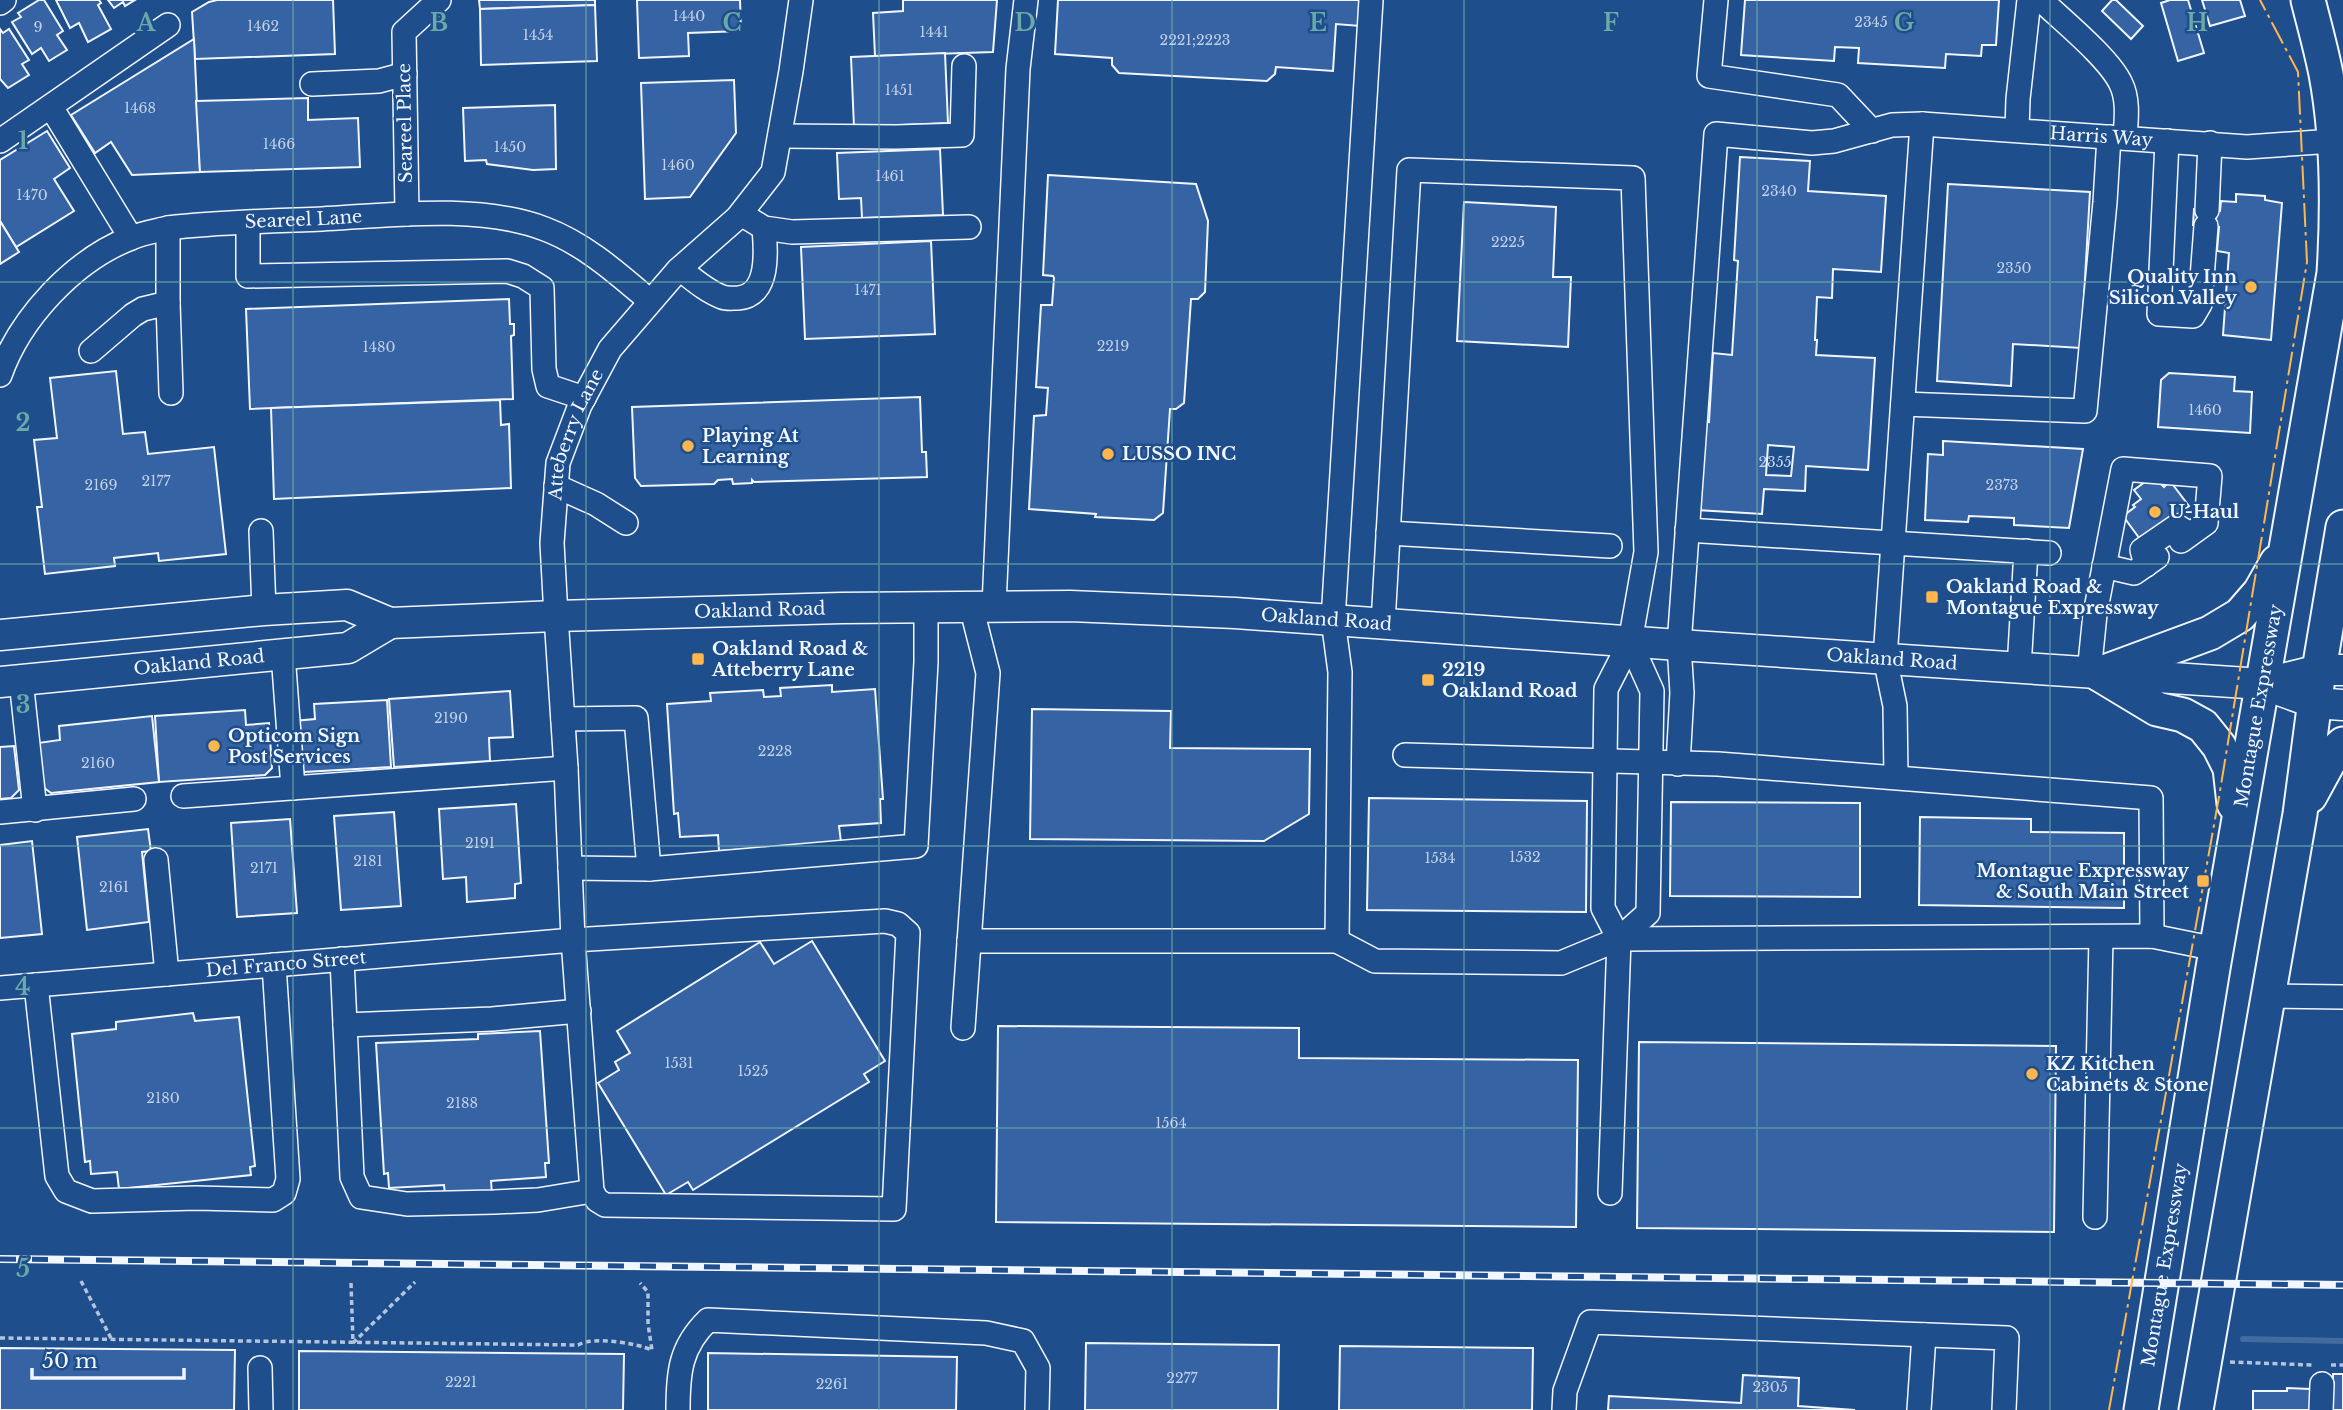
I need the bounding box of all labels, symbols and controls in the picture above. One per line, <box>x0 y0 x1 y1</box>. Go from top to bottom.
house number: 1440 <box>673 7 705 25</box>
text: A <box>136 9 157 37</box>
text: B <box>430 9 448 37</box>
text: C <box>723 9 741 37</box>
text: D <box>1014 9 1036 37</box>
text: E <box>1309 9 1327 37</box>
text: F <box>1603 9 1619 37</box>
text: G <box>1894 9 1914 37</box>
text: H <box>2186 9 2208 37</box>
house number: 2345 <box>1854 13 1888 31</box>
house number: 1462 <box>247 17 279 35</box>
house number: 9 <box>33 18 43 36</box>
house number: 1441 <box>920 23 948 41</box>
house number: 1454 <box>523 26 553 44</box>
house number: 2221;2223 <box>1160 31 1230 49</box>
street label: Seareel Place <box>393 63 417 183</box>
house number: 1451 <box>885 81 913 99</box>
house number: 1468 <box>124 99 156 117</box>
street label: Harris Way <box>2049 122 2154 151</box>
text: 1 <box>18 127 28 155</box>
house number: 1466 <box>263 135 295 153</box>
house number: 1450 <box>494 138 526 156</box>
house number: 1460 <box>661 156 695 174</box>
house number: 1461 <box>875 167 905 185</box>
house number: 2340 <box>1761 182 1797 200</box>
house number: 1470 <box>16 186 48 204</box>
street label: Seareel Lane <box>244 205 363 233</box>
house number: 2225 <box>1491 233 1525 251</box>
house number: 2350 <box>1996 259 2032 277</box>
place label: Quality Inn Silicon Valley <box>2109 266 2237 309</box>
marker: Quality Inn Silicon Valley <box>2243 279 2259 295</box>
house number: 1471 <box>854 281 882 299</box>
house number: 2219 <box>1097 337 1129 355</box>
house number: 1480 <box>363 338 395 356</box>
street label: Atteberry Lane <box>544 365 608 502</box>
house number: 1460 <box>2188 401 2222 419</box>
text: 2 <box>16 409 30 437</box>
place label: Playing At Learning <box>702 425 799 468</box>
marker: Playing At Learning <box>680 438 696 454</box>
place label: LUSSO INC <box>1122 443 1236 465</box>
marker: LUSSO INC <box>1100 446 1116 462</box>
house number: 2355 <box>1758 453 1792 471</box>
house number: 2177 <box>142 472 171 490</box>
house number: 2169 <box>85 476 117 494</box>
house number: 2373 <box>1986 476 2018 494</box>
place label: U-Haul <box>2169 501 2240 523</box>
marker: U-Haul <box>2147 504 2163 520</box>
place label: Oakland Road & Montague Expressway <box>1946 576 2159 619</box>
marker: Oakland Road & Montague Expressway <box>1924 589 1940 605</box>
street label: Oakland Road <box>694 597 826 623</box>
street label: Montague Expressway <box>2230 602 2287 809</box>
street label: Oakland Road <box>1260 604 1393 635</box>
place label: Oakland Road & Atteberry Lane <box>711 638 868 681</box>
street label: Oakland Road <box>1826 644 1958 675</box>
street label: Oakland Road <box>133 645 266 680</box>
marker: Oakland Road & Atteberry Lane <box>690 651 706 667</box>
place label: 2219 Oakland Road <box>1442 659 1578 702</box>
marker: 2219 Oakland Road <box>1420 672 1436 688</box>
text: 3 <box>16 691 30 719</box>
house number: 2190 <box>434 709 468 727</box>
place label: Opticom Sign Post Services <box>228 725 360 768</box>
marker: Opticom Sign Post Services <box>206 738 222 754</box>
house number: 2228 <box>758 742 792 760</box>
house number: 2160 <box>81 754 115 772</box>
house number: 2191 <box>465 834 495 852</box>
house number: 1532 <box>1509 848 1541 866</box>
house number: 1534 <box>1424 849 1456 867</box>
house number: 2181 <box>353 852 383 870</box>
house number: 2171 <box>250 859 278 877</box>
place label: Montague Expressway & South Main Street <box>1976 860 2189 903</box>
marker: Montague Expressway & South Main Street <box>2195 873 2211 889</box>
house number: 2161 <box>99 878 129 896</box>
street label: Del Franco Street <box>205 946 367 982</box>
text: 4 <box>15 973 31 1001</box>
place label: KZ Kitchen Cabinets & Stone <box>2046 1053 2208 1096</box>
house number: 1531 <box>664 1054 694 1072</box>
house number: 1525 <box>738 1062 768 1080</box>
marker: KZ Kitchen Cabinets & Stone <box>2024 1066 2040 1082</box>
house number: 2180 <box>146 1089 180 1107</box>
house number: 2188 <box>446 1094 478 1112</box>
house number: 1564 <box>1155 1114 1187 1132</box>
street label: Montague Expressway <box>2137 1161 2192 1368</box>
text: 5 <box>16 1255 30 1283</box>
scale bar <box>32 1336 184 1380</box>
text: 50 m <box>42 1348 98 1374</box>
house number: 2277 <box>1166 1369 1199 1387</box>
house number: 2221 <box>445 1373 477 1391</box>
house number: 2261 <box>816 1375 848 1393</box>
house number: 2305 <box>1752 1378 1788 1396</box>

